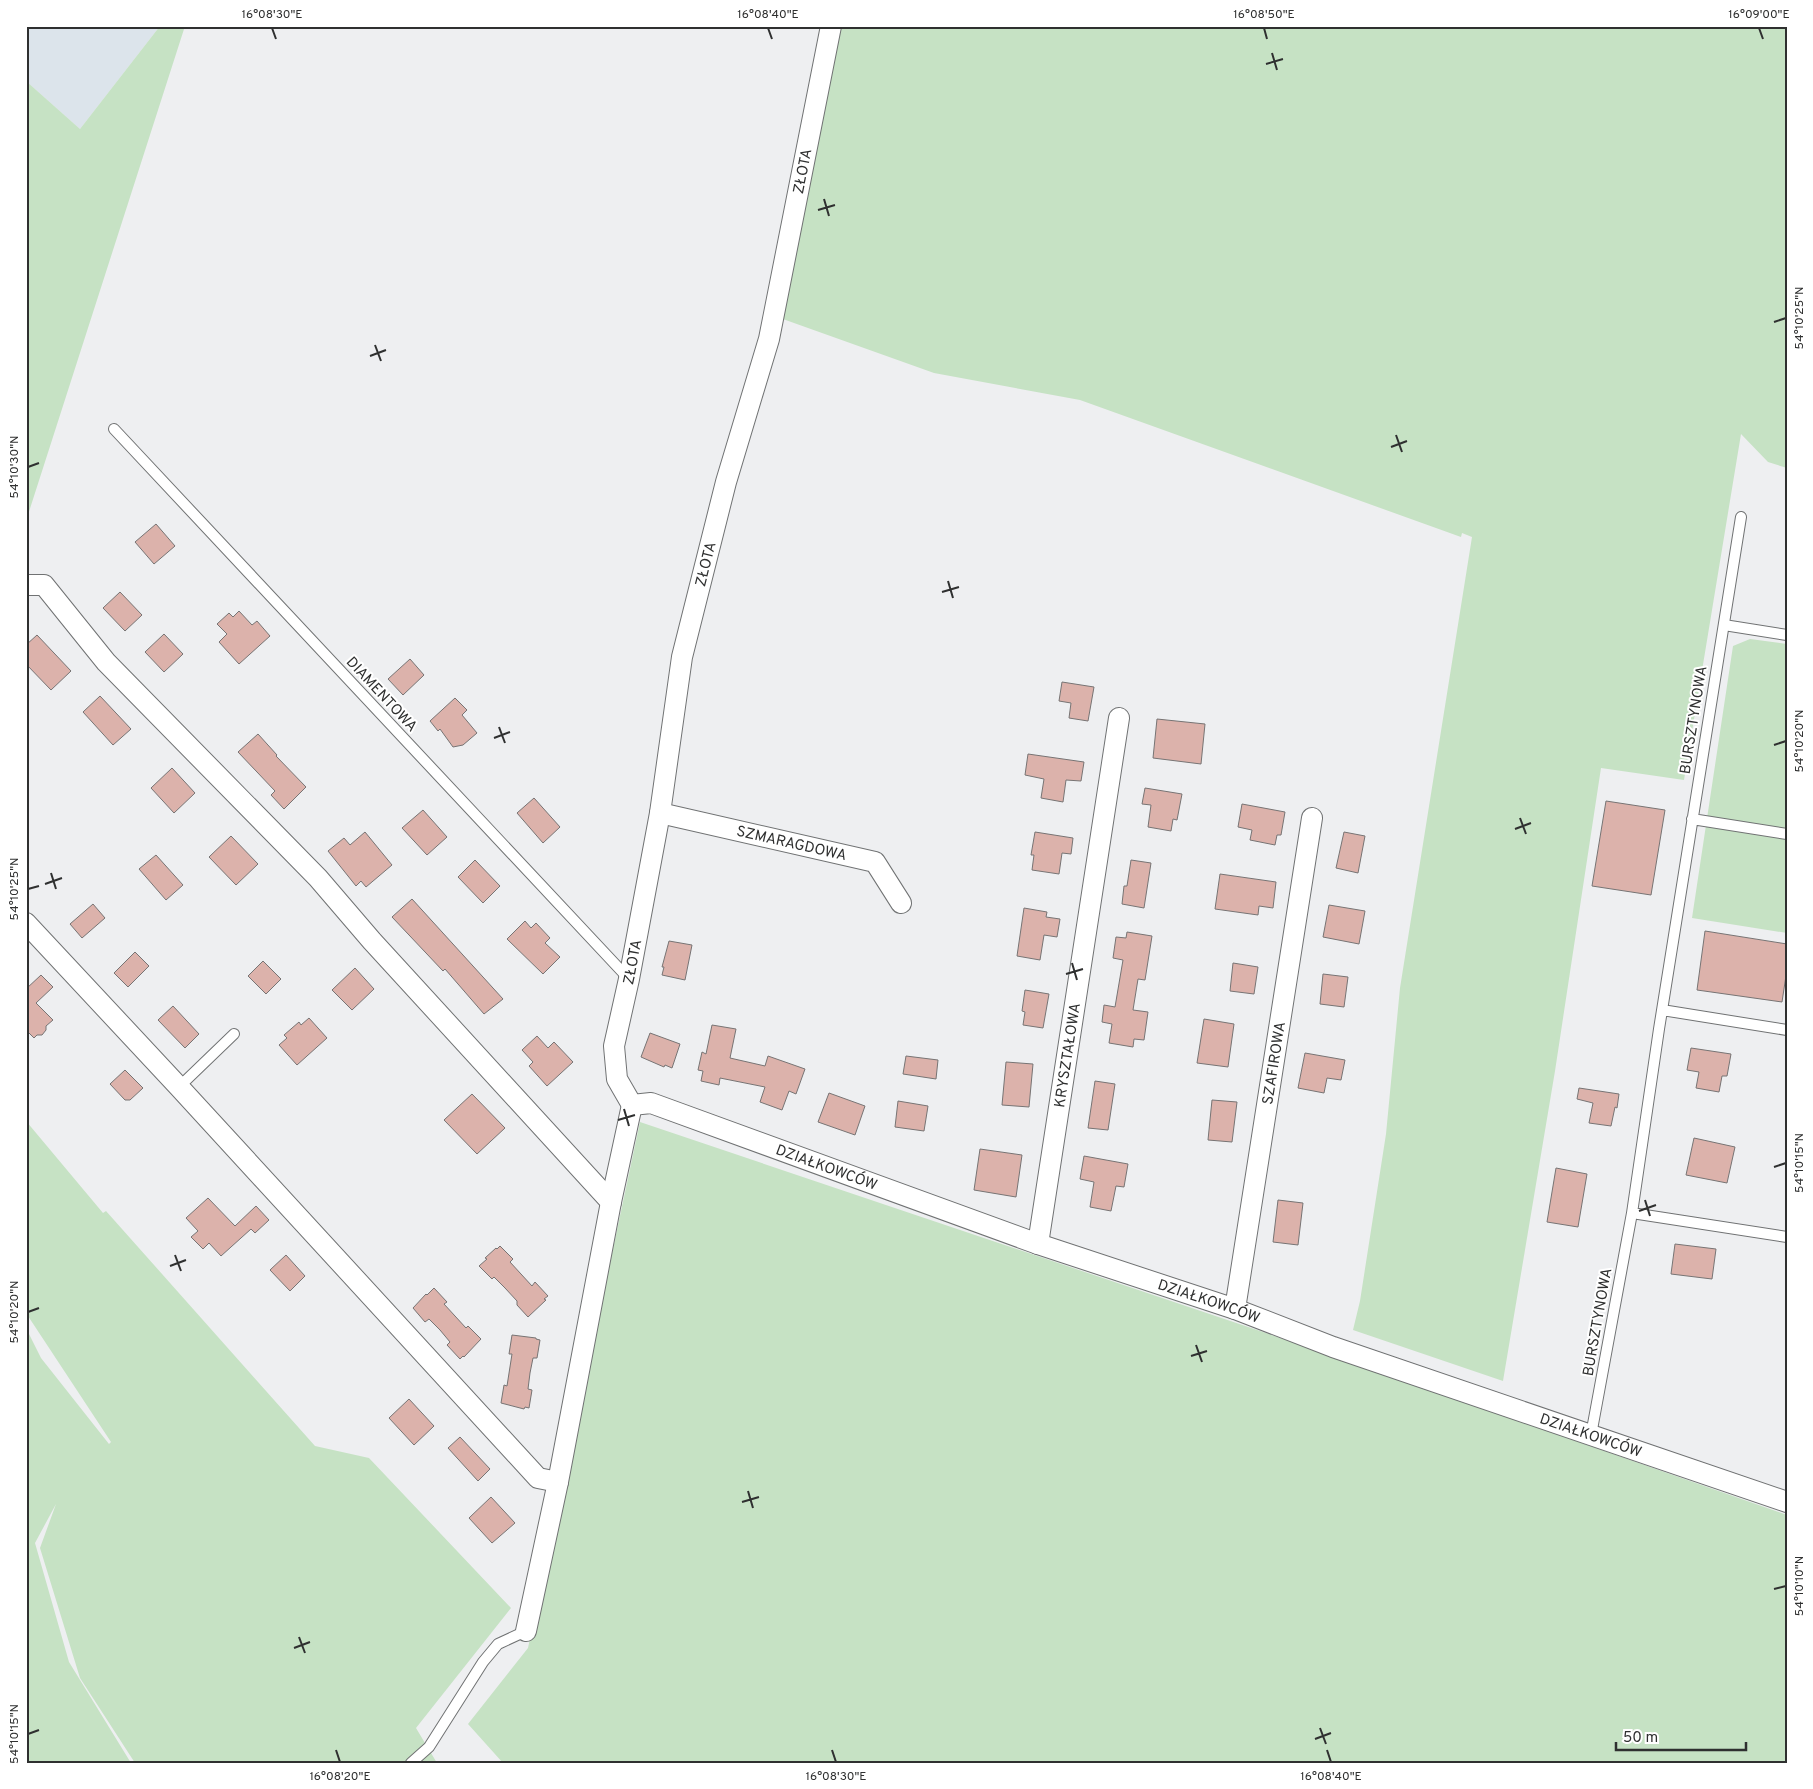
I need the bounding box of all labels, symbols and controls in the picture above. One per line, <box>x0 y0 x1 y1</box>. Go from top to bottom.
text: 16°08'30"E <box>242 7 303 23</box>
text: 16°08'40"E <box>737 7 799 23</box>
text: 16°08'50"E <box>1233 7 1295 23</box>
text: 16°09'00"E <box>1728 7 1790 23</box>
street label: ZŁOTA <box>790 147 817 196</box>
text: 54°10'25"N <box>1792 287 1808 349</box>
text: 54°10'30"N <box>7 436 23 498</box>
street label: ZŁOTA <box>692 540 722 589</box>
street label: DIAMENTOWA <box>341 653 421 737</box>
street label: BURSZTYNOWA <box>1677 665 1712 776</box>
text: 54°10'20"N <box>1792 709 1808 773</box>
street label: SZMARAGDOWA <box>734 823 848 866</box>
text: 54°10'25"N <box>7 858 23 920</box>
street label: ZŁOTA <box>620 938 647 987</box>
street label: KRYSZTAŁOWA <box>1051 1002 1086 1109</box>
street label: SZAFIROWA <box>1259 1020 1291 1106</box>
text: 54°10'15"N <box>1792 1133 1808 1193</box>
street label: DZIAŁKOWCÓW <box>773 1141 880 1196</box>
street label: BURSZTYNOWA <box>1580 1267 1617 1378</box>
street label: DZIAŁKOWCÓW <box>1155 1276 1262 1329</box>
text: 54°10'20"N <box>7 1280 23 1344</box>
street label: DZIAŁKOWCÓW <box>1537 1410 1644 1463</box>
text: 54°10'10"N <box>1792 1556 1808 1616</box>
text: 54°10'15"N <box>7 1704 23 1764</box>
scale bar <box>1616 1719 1746 1751</box>
text: 50 m <box>1623 1729 1658 1748</box>
text: 16°08'20"E <box>309 1769 371 1785</box>
text: 16°08'30"E <box>806 1769 867 1785</box>
text: 16°08'40"E <box>1300 1769 1362 1785</box>

